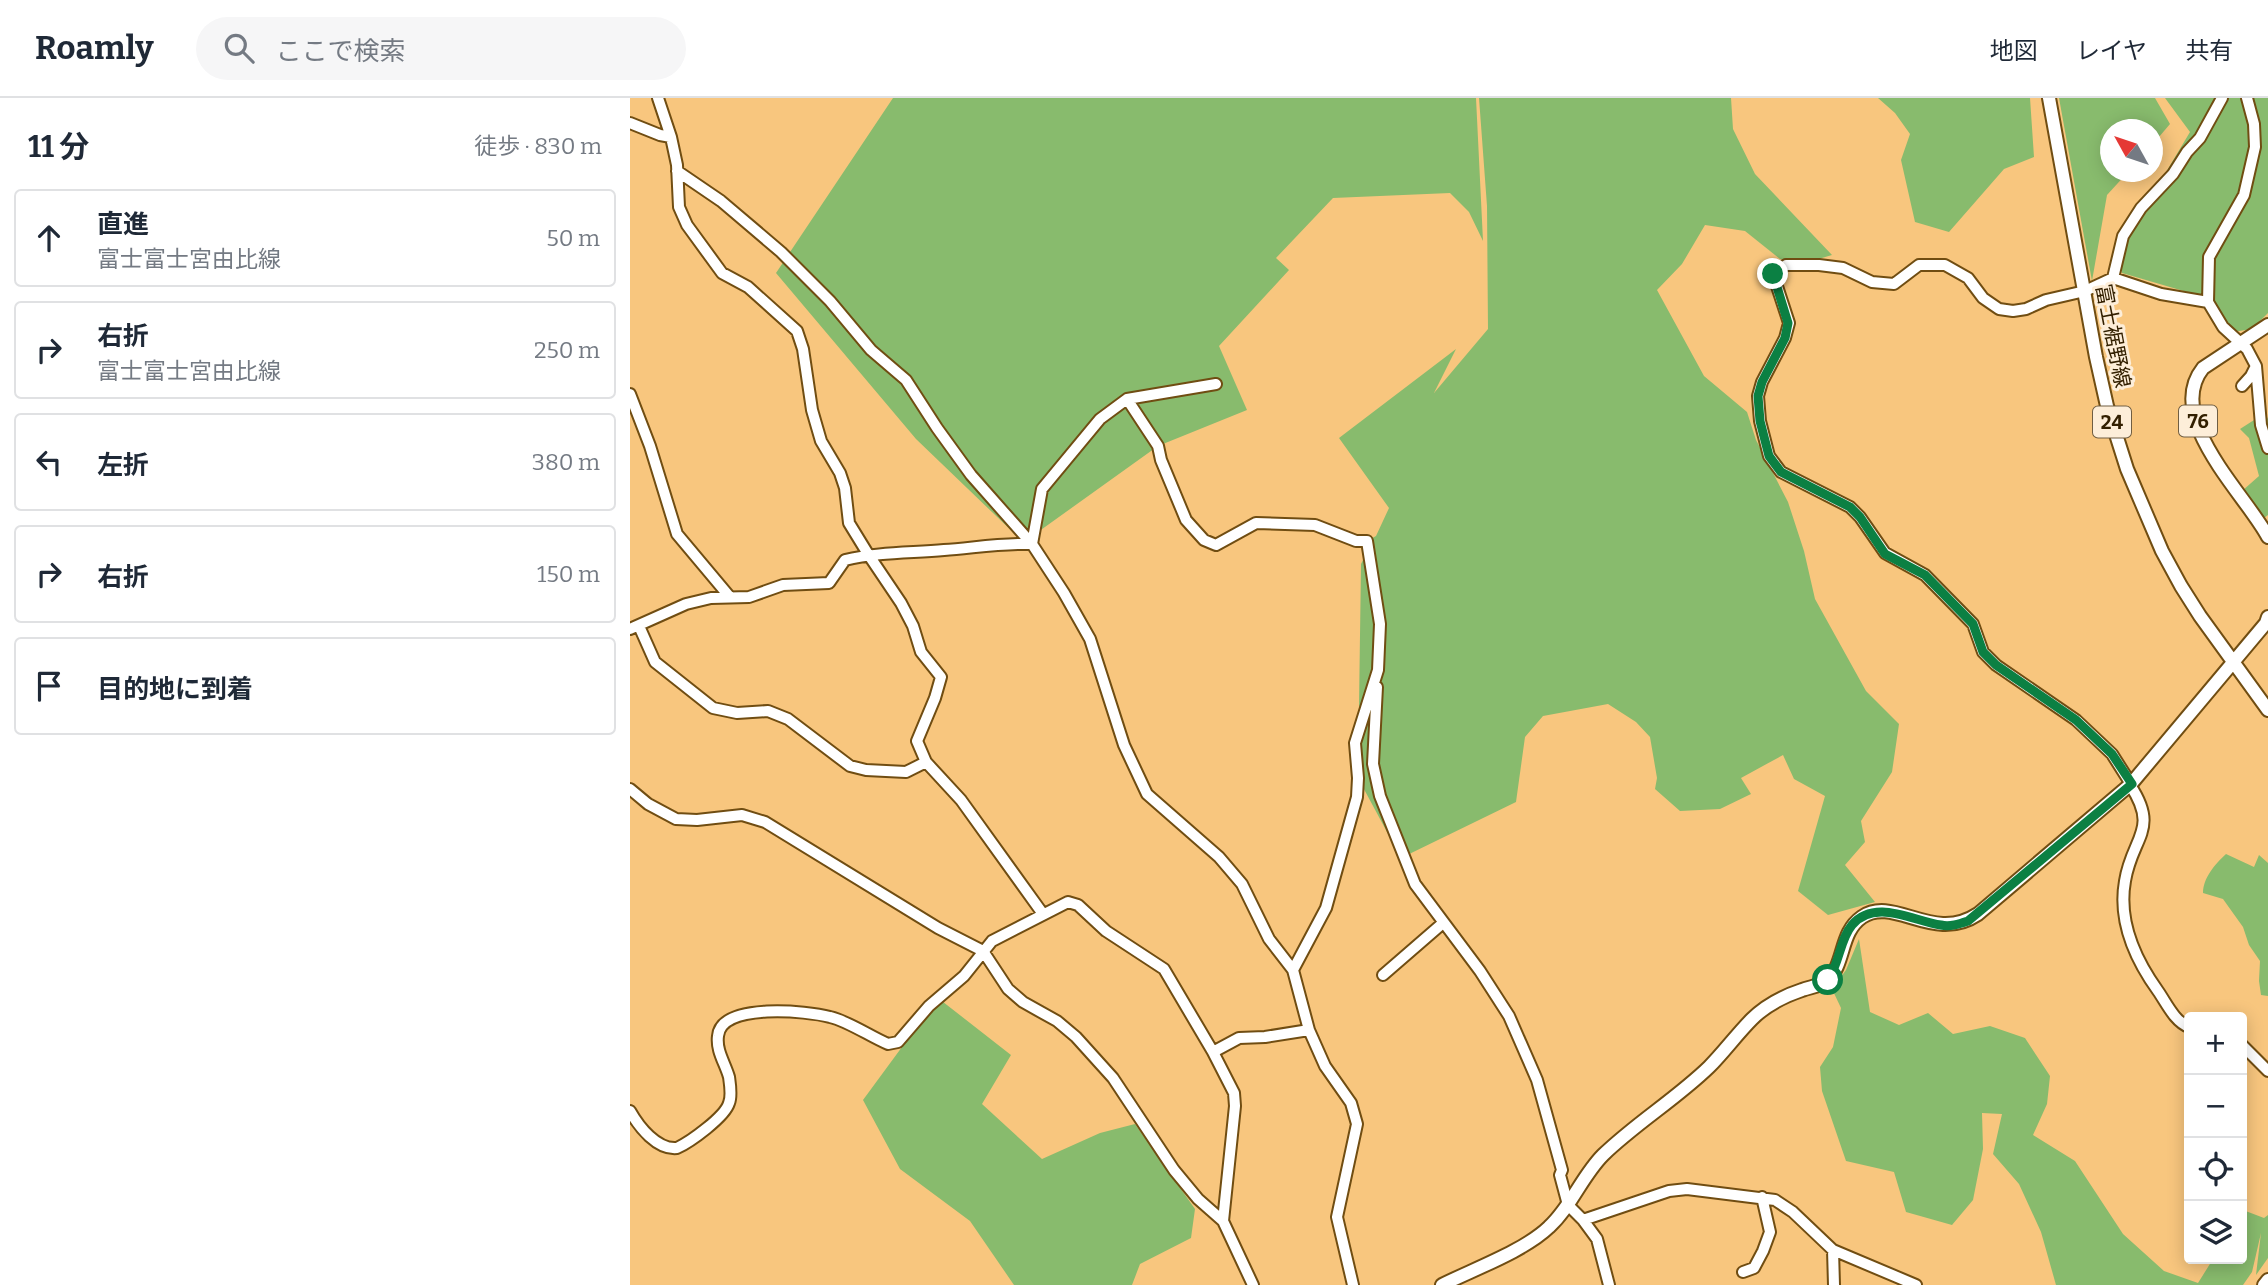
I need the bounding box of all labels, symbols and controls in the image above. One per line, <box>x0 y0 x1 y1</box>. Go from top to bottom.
search box <box>196 17 686 80</box>
text: Roamly <box>35 28 154 68</box>
icon: search <box>220 29 258 67</box>
text: ここで検索 <box>276 36 406 67</box>
text: 地図 <box>1990 37 2038 65</box>
text: レイヤ <box>2076 37 2147 65</box>
text: 共有 <box>2185 37 2233 65</box>
north arrow <box>2100 119 2163 182</box>
text: 11 分 <box>28 129 89 165</box>
text: 徒歩 · 830 m <box>474 132 602 160</box>
text: 直進 <box>97 209 149 240</box>
icon: ahead <box>30 219 68 257</box>
text: 50 m <box>546 224 600 252</box>
text: 富士富士宮由比線 <box>97 245 281 273</box>
route end <box>1757 258 1788 289</box>
street label: 富士裾野線 <box>2090 282 2136 390</box>
text: 右折 <box>97 321 149 352</box>
icon: right <box>30 331 68 369</box>
text: 250 m <box>534 336 600 364</box>
text: 富士富士宮由比線 <box>97 357 281 385</box>
road number: 24 <box>2093 406 2131 438</box>
road number: 76 <box>2179 406 2217 436</box>
icon: left <box>30 443 68 481</box>
text: 380 m <box>532 448 600 476</box>
text: 左折 <box>97 450 149 481</box>
icon: right <box>30 555 68 593</box>
text: 150 m <box>537 560 600 588</box>
text: 右折 <box>97 562 149 593</box>
icon: arrive <box>30 667 68 705</box>
text: 目的地に到着 <box>97 674 253 705</box>
route start <box>1812 964 1843 995</box>
map controls <box>2184 1012 2247 1264</box>
button: + <box>2184 1012 2247 1075</box>
button: − <box>2184 1075 2247 1138</box>
button: locate <box>2184 1138 2247 1201</box>
button: layers <box>2184 1201 2247 1264</box>

